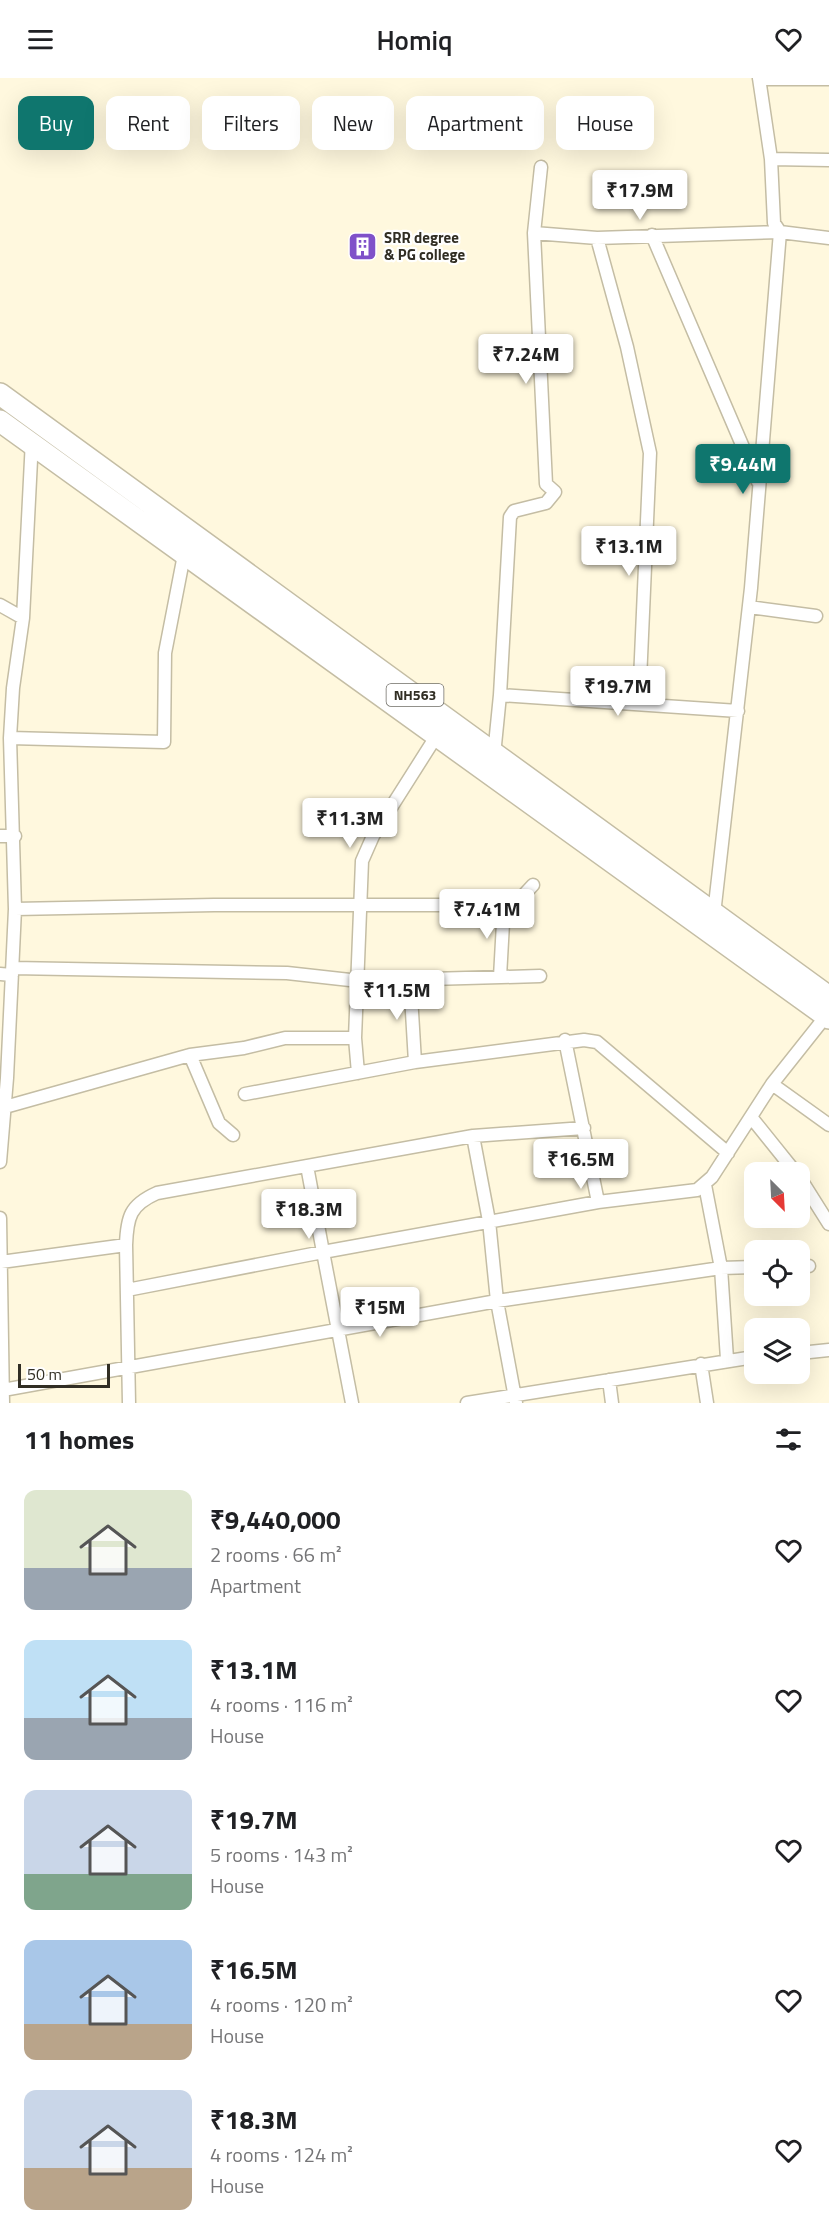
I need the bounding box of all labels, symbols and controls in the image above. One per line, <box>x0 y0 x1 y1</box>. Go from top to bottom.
text: Homiq <box>377 19 452 60</box>
icon: menu <box>24 23 57 56</box>
icon: heart <box>772 23 805 56</box>
chip: Buy <box>18 96 94 150</box>
chip: Rent <box>106 96 190 150</box>
chip: Filters <box>202 96 300 150</box>
chip: New <box>312 96 394 150</box>
chip: Apartment <box>406 96 544 150</box>
chip: House <box>556 96 654 150</box>
pin: ₹17.9M <box>591 170 689 221</box>
text: ₹17.9M <box>606 174 674 205</box>
place label: SRR degree & PG college <box>384 226 465 266</box>
building icon: SRR degree & PG college <box>347 231 379 263</box>
pin: ₹7.24M <box>477 334 575 385</box>
text: ₹7.24M <box>492 338 560 369</box>
pin: ₹9.44M <box>694 444 792 495</box>
text: ₹9.44M <box>709 448 777 479</box>
pin: ₹13.1M <box>580 526 678 577</box>
text: ₹13.1M <box>595 530 663 561</box>
pin: ₹19.7M <box>569 666 667 717</box>
text: ₹19.7M <box>584 670 652 701</box>
road number: NH563 <box>386 684 444 706</box>
pin: ₹11.3M <box>301 798 399 849</box>
text: ₹11.3M <box>316 802 384 833</box>
pin: ₹7.41M <box>438 889 536 940</box>
text: ₹7.41M <box>453 893 521 924</box>
pin: ₹11.5M <box>348 970 446 1021</box>
text: ₹11.5M <box>363 974 431 1005</box>
pin: ₹16.5M <box>532 1139 630 1190</box>
text: ₹16.5M <box>547 1143 615 1174</box>
north arrow <box>744 1162 810 1228</box>
map controls <box>744 1162 810 1384</box>
pin: ₹18.3M <box>260 1189 358 1240</box>
text: ₹18.3M <box>275 1193 343 1224</box>
button: locate <box>744 1240 810 1306</box>
pin: ₹15M <box>344 1287 416 1338</box>
text: ₹15M <box>355 1291 406 1322</box>
button: layers <box>744 1318 810 1384</box>
scale bar <box>18 1361 110 1388</box>
text: 50 m <box>27 1362 62 1386</box>
text: 11 homes <box>24 1420 134 1459</box>
icon: filters <box>772 1423 805 1456</box>
text: ₹9,440,000 <box>210 1500 340 1539</box>
icon: home <box>72 1514 144 1586</box>
icon: heart <box>772 1534 805 1567</box>
text: 2 rooms · 66 m² <box>210 1539 342 1570</box>
text: Apartment <box>210 1570 301 1601</box>
text: ₹13.1M <box>210 1650 298 1689</box>
icon: home <box>72 1664 144 1736</box>
icon: heart <box>772 1684 805 1717</box>
text: 4 rooms · 116 m² <box>210 1689 353 1720</box>
text: House <box>210 1720 264 1751</box>
text: ₹19.7M <box>210 1800 298 1839</box>
icon: home <box>72 1814 144 1886</box>
icon: heart <box>772 1834 805 1867</box>
text: 5 rooms · 143 m² <box>210 1839 353 1870</box>
text: House <box>210 1870 264 1901</box>
text: ₹16.5M <box>210 1950 298 1989</box>
icon: home <box>72 1964 144 2036</box>
icon: heart <box>772 1984 805 2017</box>
text: 4 rooms · 120 m² <box>210 1989 353 2020</box>
text: House <box>210 2020 264 2051</box>
text: ₹18.3M <box>210 2100 298 2139</box>
icon: home <box>72 2114 144 2186</box>
icon: heart <box>772 2134 805 2167</box>
text: 4 rooms · 124 m² <box>210 2139 353 2170</box>
text: House <box>210 2170 264 2201</box>

